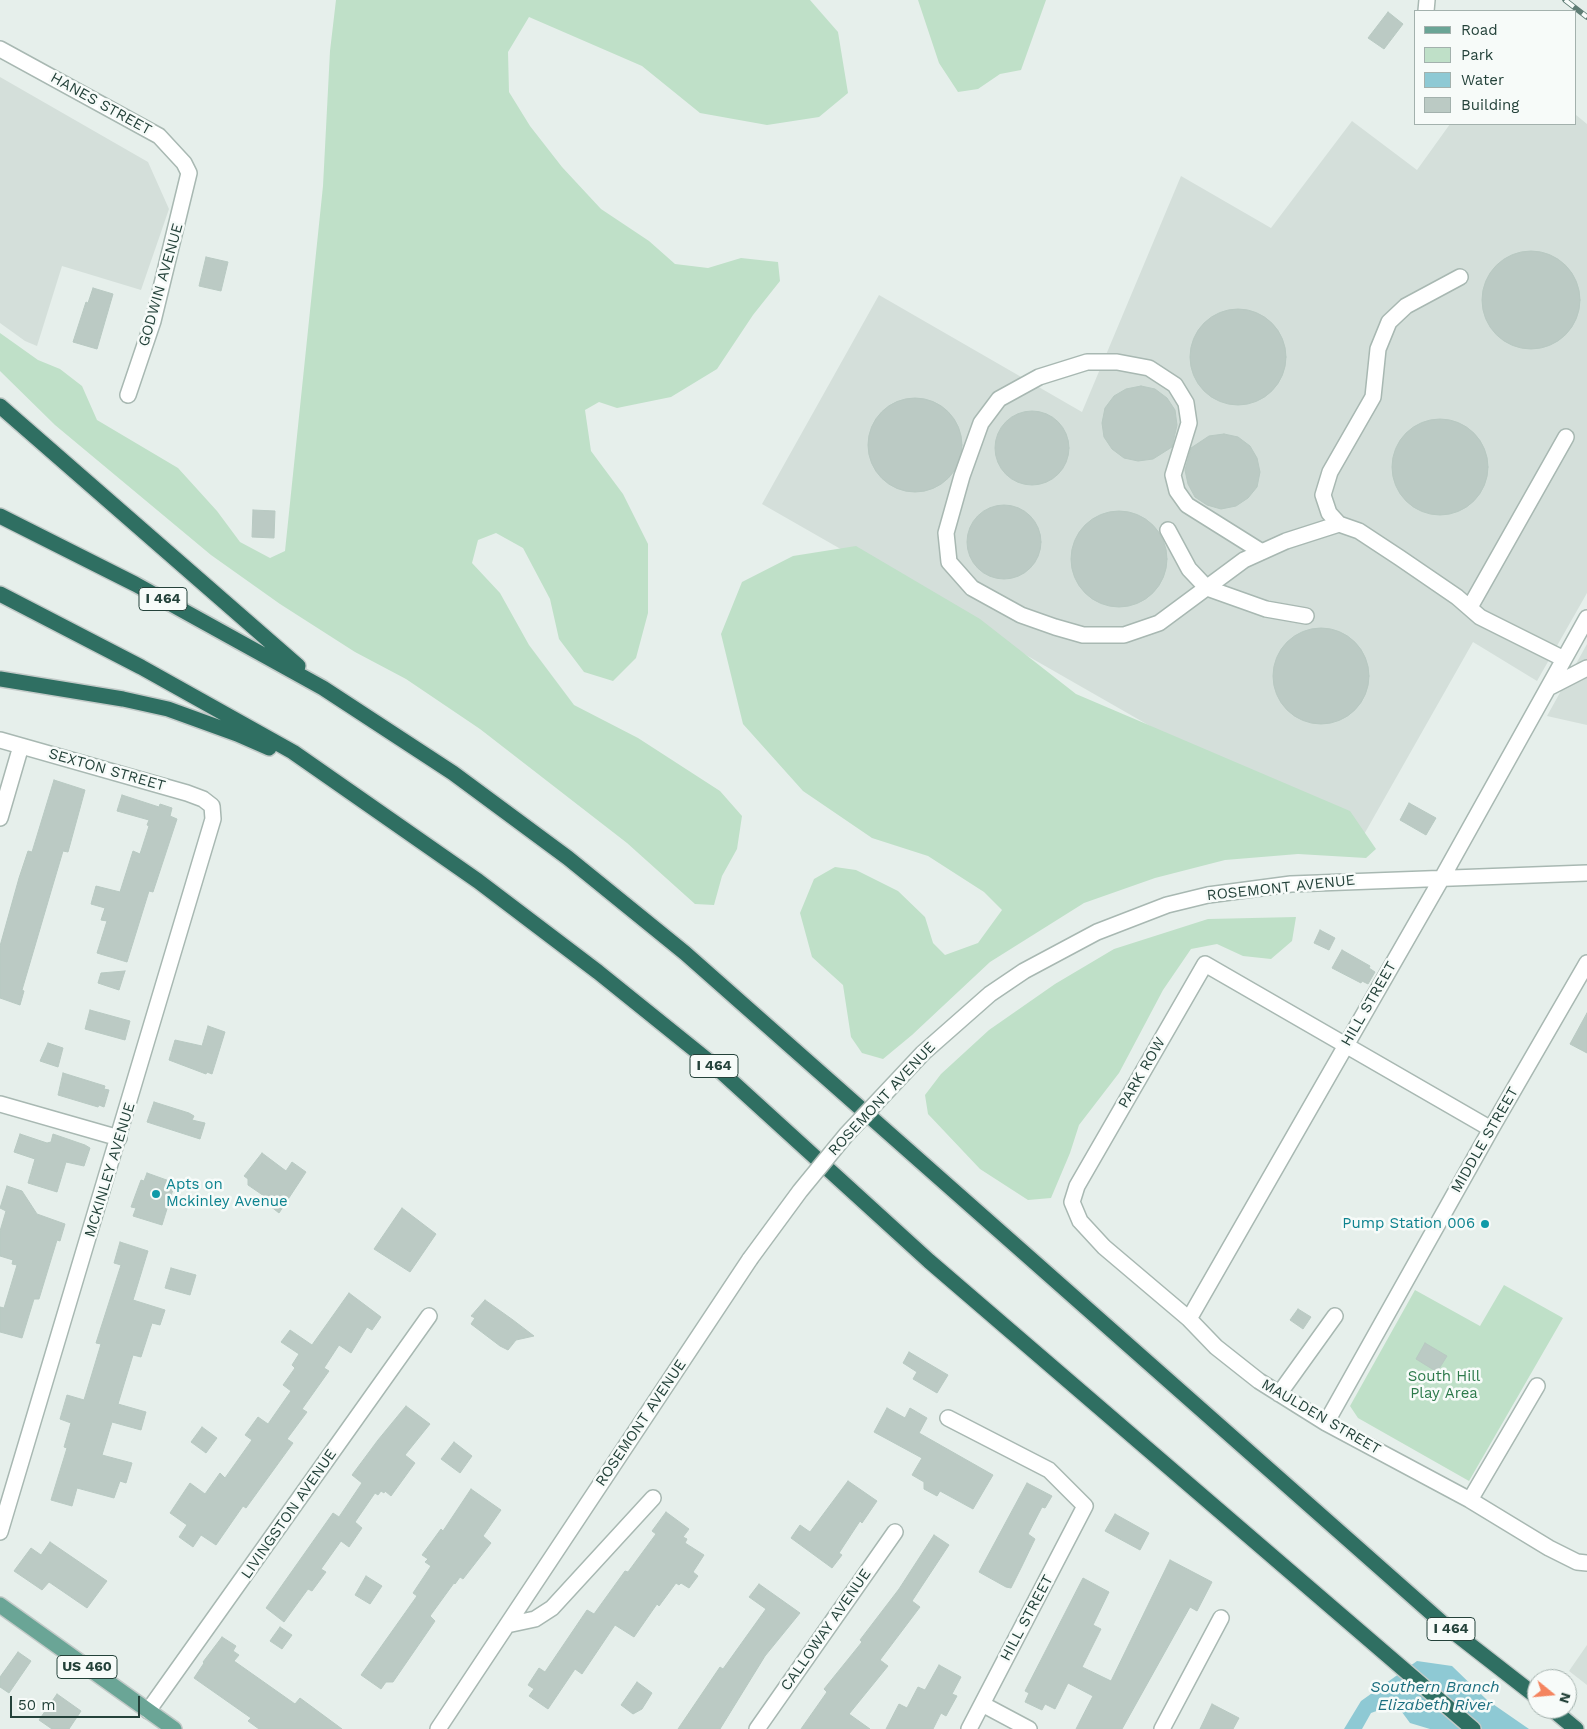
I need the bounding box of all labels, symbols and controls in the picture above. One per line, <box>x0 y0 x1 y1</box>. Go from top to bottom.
legend <box>1414 10 1577 125</box>
text: Road <box>1461 21 1498 39</box>
text: Park <box>1461 46 1493 64</box>
street label: HANES STREET <box>47 69 155 139</box>
text: Water <box>1461 71 1504 89</box>
text: Building <box>1461 96 1519 114</box>
street label: GODWIN AVENUE <box>135 221 187 349</box>
road number: I 464 <box>139 588 187 610</box>
street label: SEXTON STREET <box>47 745 167 795</box>
street label: ROSEMONT AVENUE <box>1206 871 1356 905</box>
street label: HILL STREET <box>1337 958 1401 1050</box>
street label: PARK ROW <box>1115 1034 1169 1112</box>
street label: ROSEMONT AVENUE <box>825 1038 939 1160</box>
road number: I 464 <box>690 1054 738 1078</box>
street label: MIDDLE STREET <box>1447 1084 1523 1196</box>
street label: MCKINLEY AVENUE <box>81 1100 139 1240</box>
place label: Apts on Mckinley Avenue <box>166 1176 288 1211</box>
marker: Apts on Mckinley Avenue <box>150 1188 162 1200</box>
place label: Pump Station 006 <box>1342 1215 1475 1233</box>
marker: Pump Station 006 <box>1479 1218 1491 1230</box>
street label: ROSEMONT AVENUE <box>592 1356 690 1490</box>
park label: South Hill Play Area <box>1408 1368 1480 1403</box>
street label: MAULDEN STREET <box>1258 1375 1384 1459</box>
street label: LIVINGSTON AVENUE <box>237 1446 341 1582</box>
street label: CALLOWAY AVENUE <box>777 1566 875 1694</box>
street label: HILL STREET <box>997 1572 1057 1664</box>
road number: I 464 <box>1427 1618 1475 1640</box>
road number: US 460 <box>57 1655 117 1678</box>
north arrow <box>1527 1669 1577 1719</box>
water label: Southern Branch Elizabeth River <box>1370 1677 1500 1715</box>
scale bar <box>12 1686 142 1718</box>
text: N <box>1556 1691 1575 1705</box>
text: 50 m <box>18 1696 55 1714</box>

